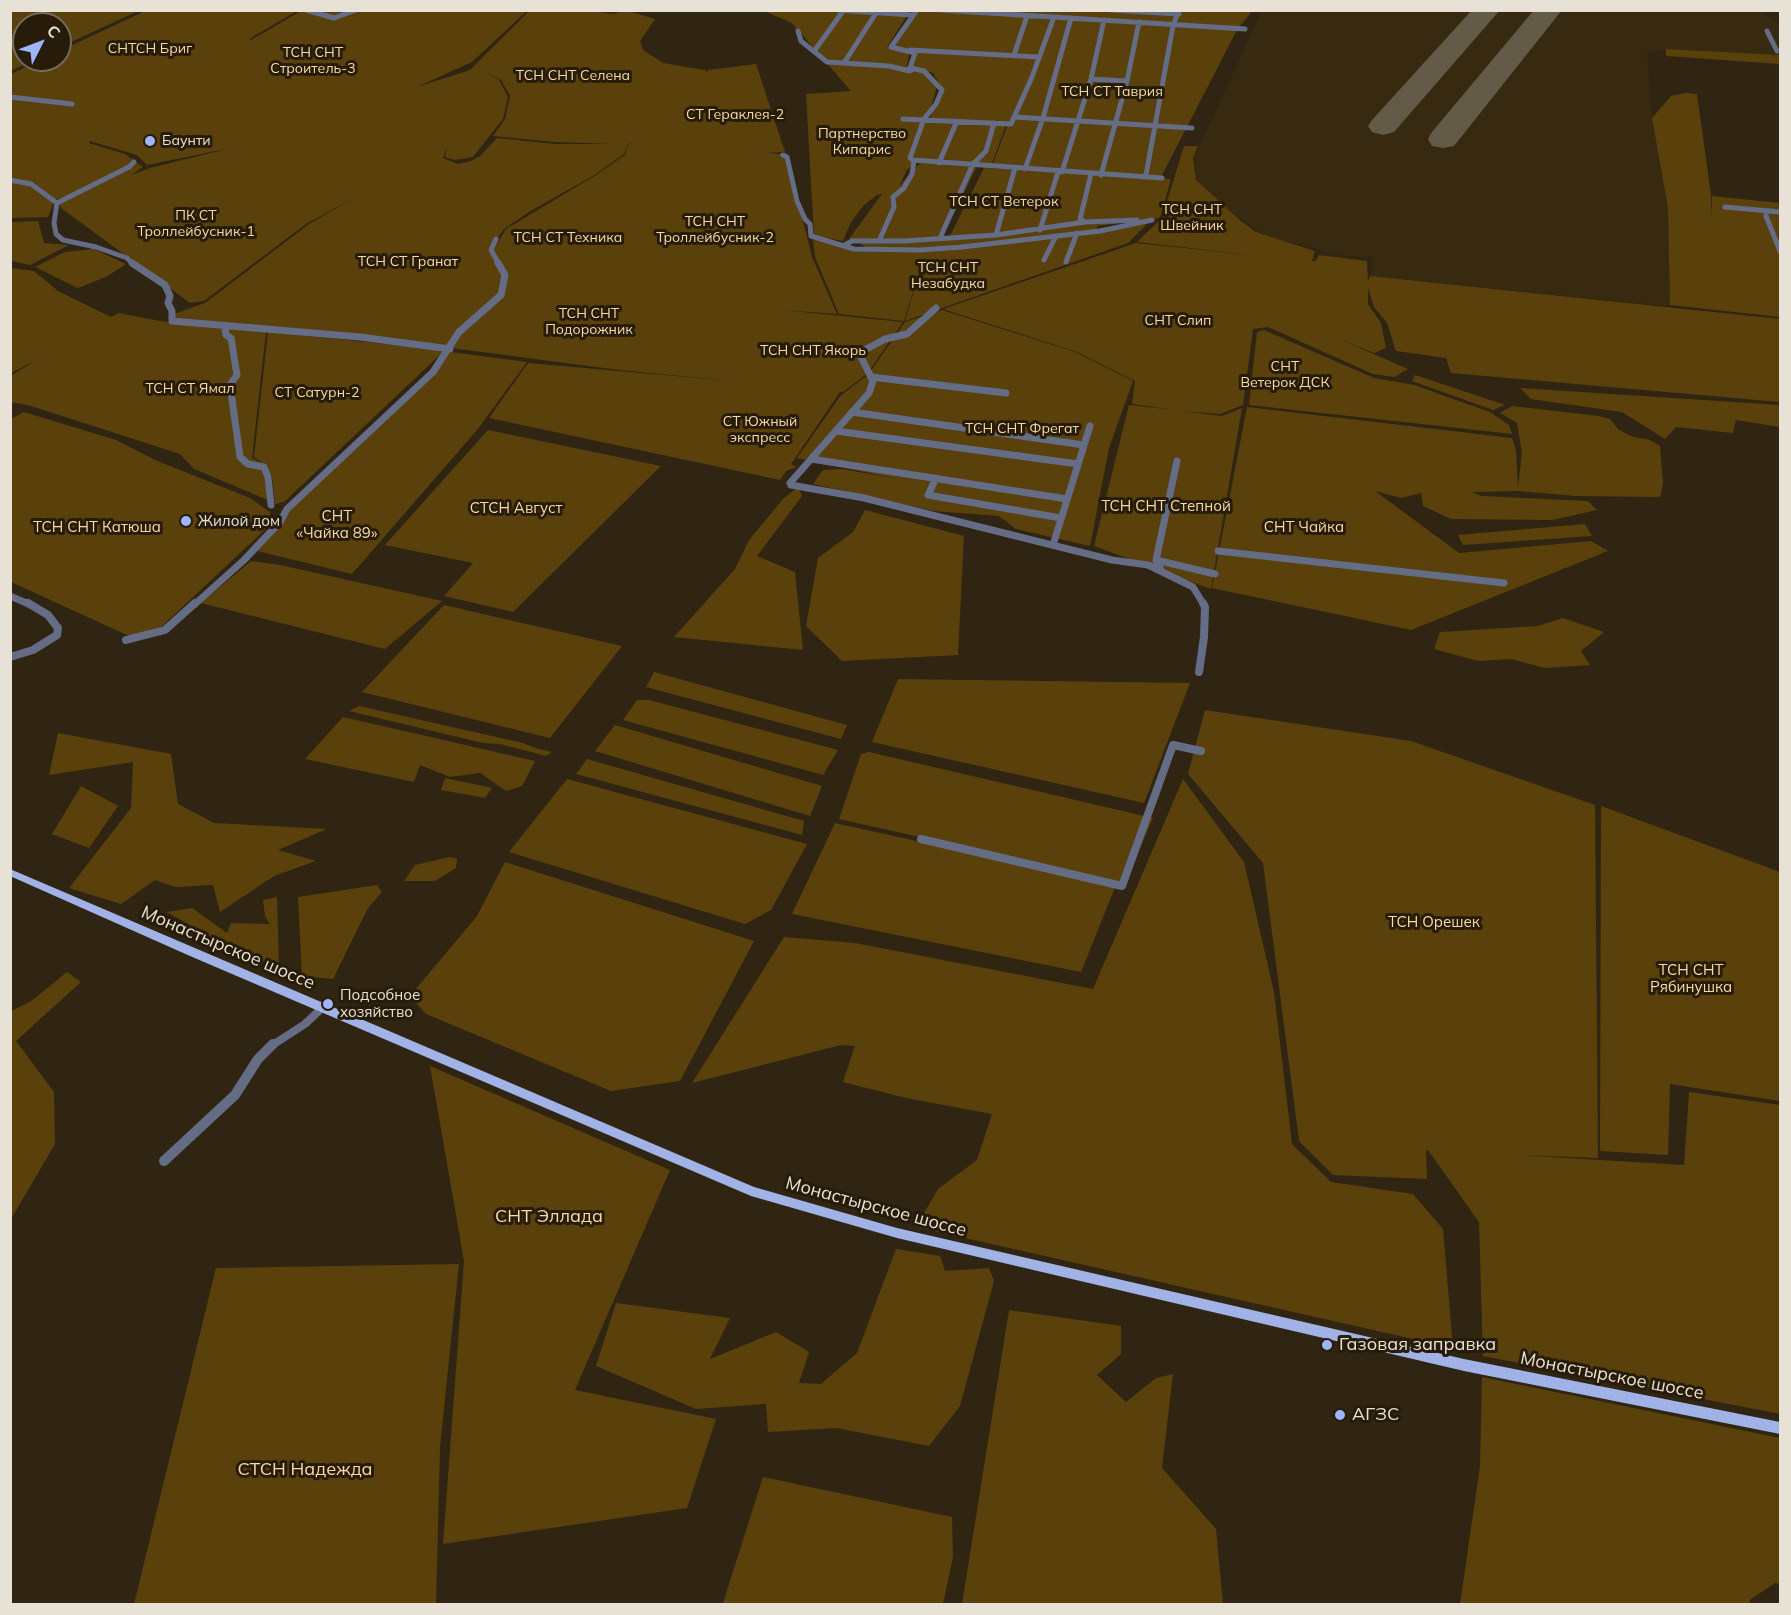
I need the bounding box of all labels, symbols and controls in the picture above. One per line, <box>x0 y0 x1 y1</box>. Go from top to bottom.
north arrow <box>12 12 72 72</box>
text: С <box>43 21 65 42</box>
park label: СНТСН Бриг <box>108 41 192 57</box>
park label: ТСН СНТ Строитель-3 <box>270 45 356 78</box>
park label: ТСН СНТ Селена <box>516 68 630 84</box>
park label: ТСН СТ Таврия <box>1061 84 1163 100</box>
park label: СТ Гераклея-2 <box>686 107 784 123</box>
park label: Партнерство Кипарис <box>818 126 906 158</box>
place label: Баунти <box>162 133 211 149</box>
marker: Баунти <box>143 134 157 148</box>
park label: ТСН СТ Ветерок <box>950 194 1058 210</box>
park label: ТСН СНТ Швейник <box>1160 202 1224 234</box>
park label: ПК СТ Троллейбусник-1 <box>137 208 255 240</box>
park label: ТСН СНТ Троллейбусник-2 <box>656 214 774 246</box>
park label: ТСН СТ Техника <box>514 230 622 246</box>
park label: ТСН СТ Гранат <box>358 254 458 270</box>
park label: ТСН СНТ Незабудка <box>911 260 985 292</box>
park label: ТСН СНТ Подорожник <box>545 306 633 338</box>
park label: СНТ Слип <box>1145 313 1211 329</box>
park label: ТСН СНТ Якорь <box>760 343 866 359</box>
park label: СНТ Ветерок ДСК <box>1240 359 1330 392</box>
park label: ТСН СТ Ямал <box>145 381 235 397</box>
park label: СТ Сатурн-2 <box>275 385 359 401</box>
park label: СТ Южный экспресс <box>723 414 797 446</box>
park label: ТСН СНТ Фрегат <box>965 421 1079 437</box>
park label: ТСН СНТ Степной <box>1101 497 1231 515</box>
park label: СТСН Август <box>470 499 562 517</box>
park label: СНТ «Чайка 89» <box>297 507 377 542</box>
place label: Жилой дом <box>198 512 280 530</box>
marker: Жилой дом <box>179 514 193 528</box>
park label: ТСН СНТ Катюша <box>33 518 161 536</box>
park label: СНТ Чайка <box>1264 518 1344 536</box>
street label: Монастырское шоссе <box>138 902 318 994</box>
park label: ТСН Орешек <box>1388 913 1480 931</box>
park label: ТСН СНТ Рябинушка <box>1650 961 1732 996</box>
place label: Подсобное хозяйство <box>340 986 420 1021</box>
marker: Подсобное хозяйство <box>321 997 335 1011</box>
street label: Монастырское шоссе <box>783 1172 969 1242</box>
park label: СНТ Эллада <box>495 1206 603 1228</box>
place label: Газовая заправка <box>1339 1334 1496 1356</box>
marker: Газовая заправка <box>1320 1338 1334 1352</box>
street label: Монастырское шоссе <box>1518 1348 1706 1404</box>
place label: АГЗС <box>1352 1404 1399 1426</box>
marker: АГЗС <box>1333 1408 1347 1422</box>
park label: СТСН Надежда <box>237 1459 373 1481</box>

